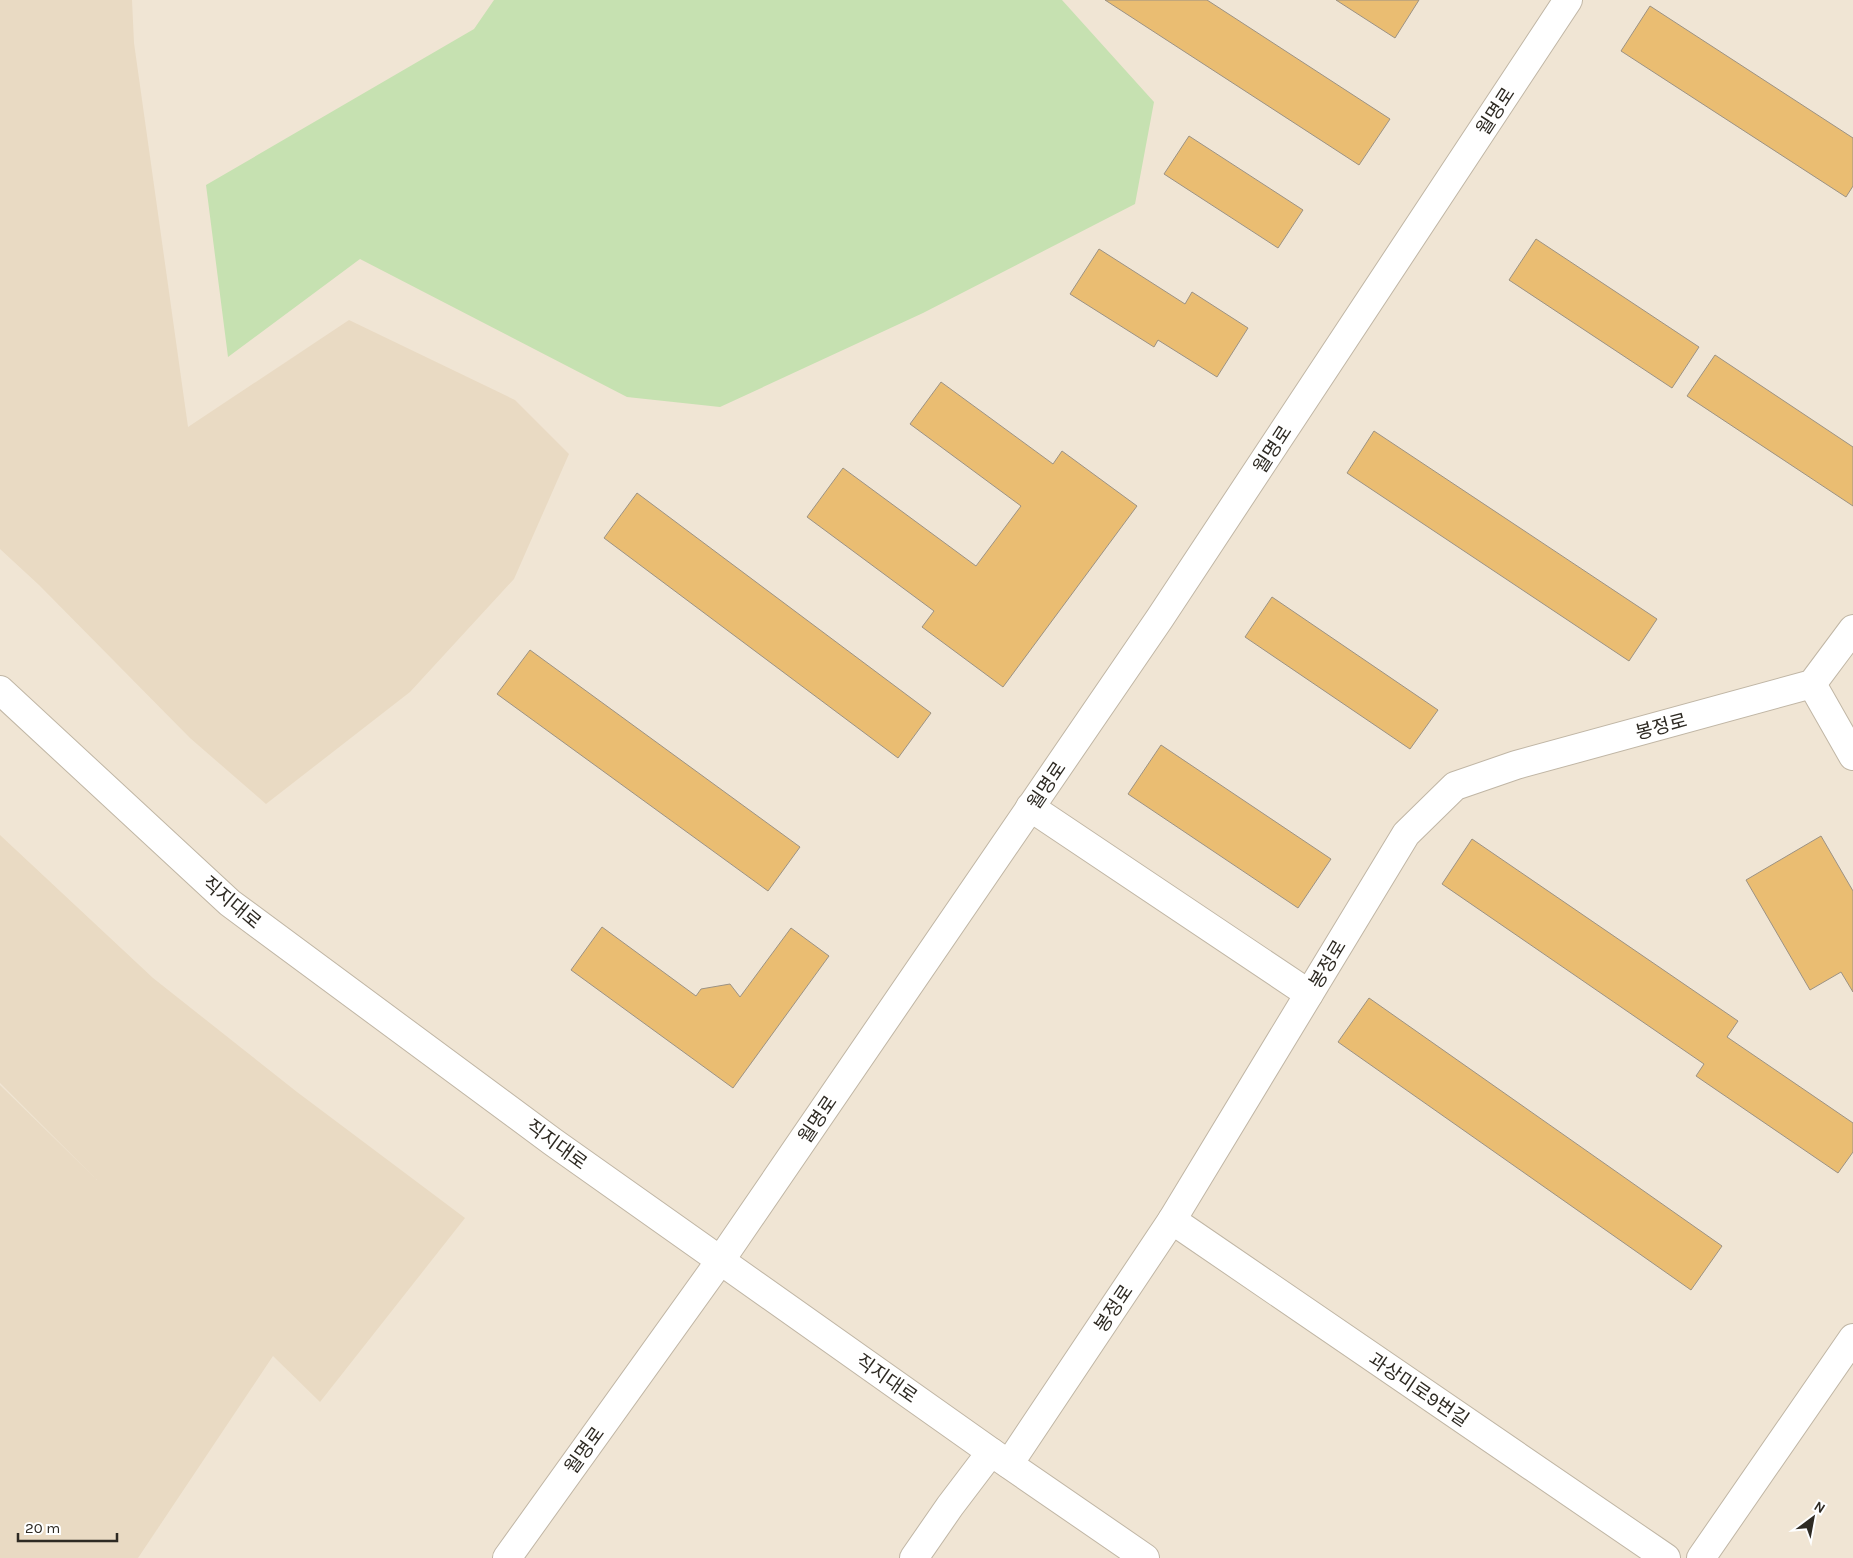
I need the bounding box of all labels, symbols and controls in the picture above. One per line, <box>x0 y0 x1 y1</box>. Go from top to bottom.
street label: 월명로 <box>1472 84 1519 140</box>
street label: 월명로 <box>1249 422 1296 478</box>
street label: 봉정로 <box>1633 710 1689 744</box>
street label: 월명로 <box>1023 758 1071 813</box>
street label: 직지대로 <box>198 872 265 934</box>
street label: 봉정로 <box>1305 936 1351 993</box>
street label: 월명로 <box>794 1092 842 1147</box>
street label: 직지대로 <box>522 1115 591 1174</box>
street label: 봉정로 <box>1090 1281 1138 1336</box>
street label: 과상미로9번길 <box>1364 1348 1473 1431</box>
street label: 직지대로 <box>851 1350 921 1408</box>
street label: 월명로 <box>560 1423 609 1478</box>
north arrow <box>1788 1493 1838 1543</box>
text: N <box>1811 1498 1828 1517</box>
scale bar <box>18 1510 116 1542</box>
text: 20 m <box>25 1519 60 1537</box>

